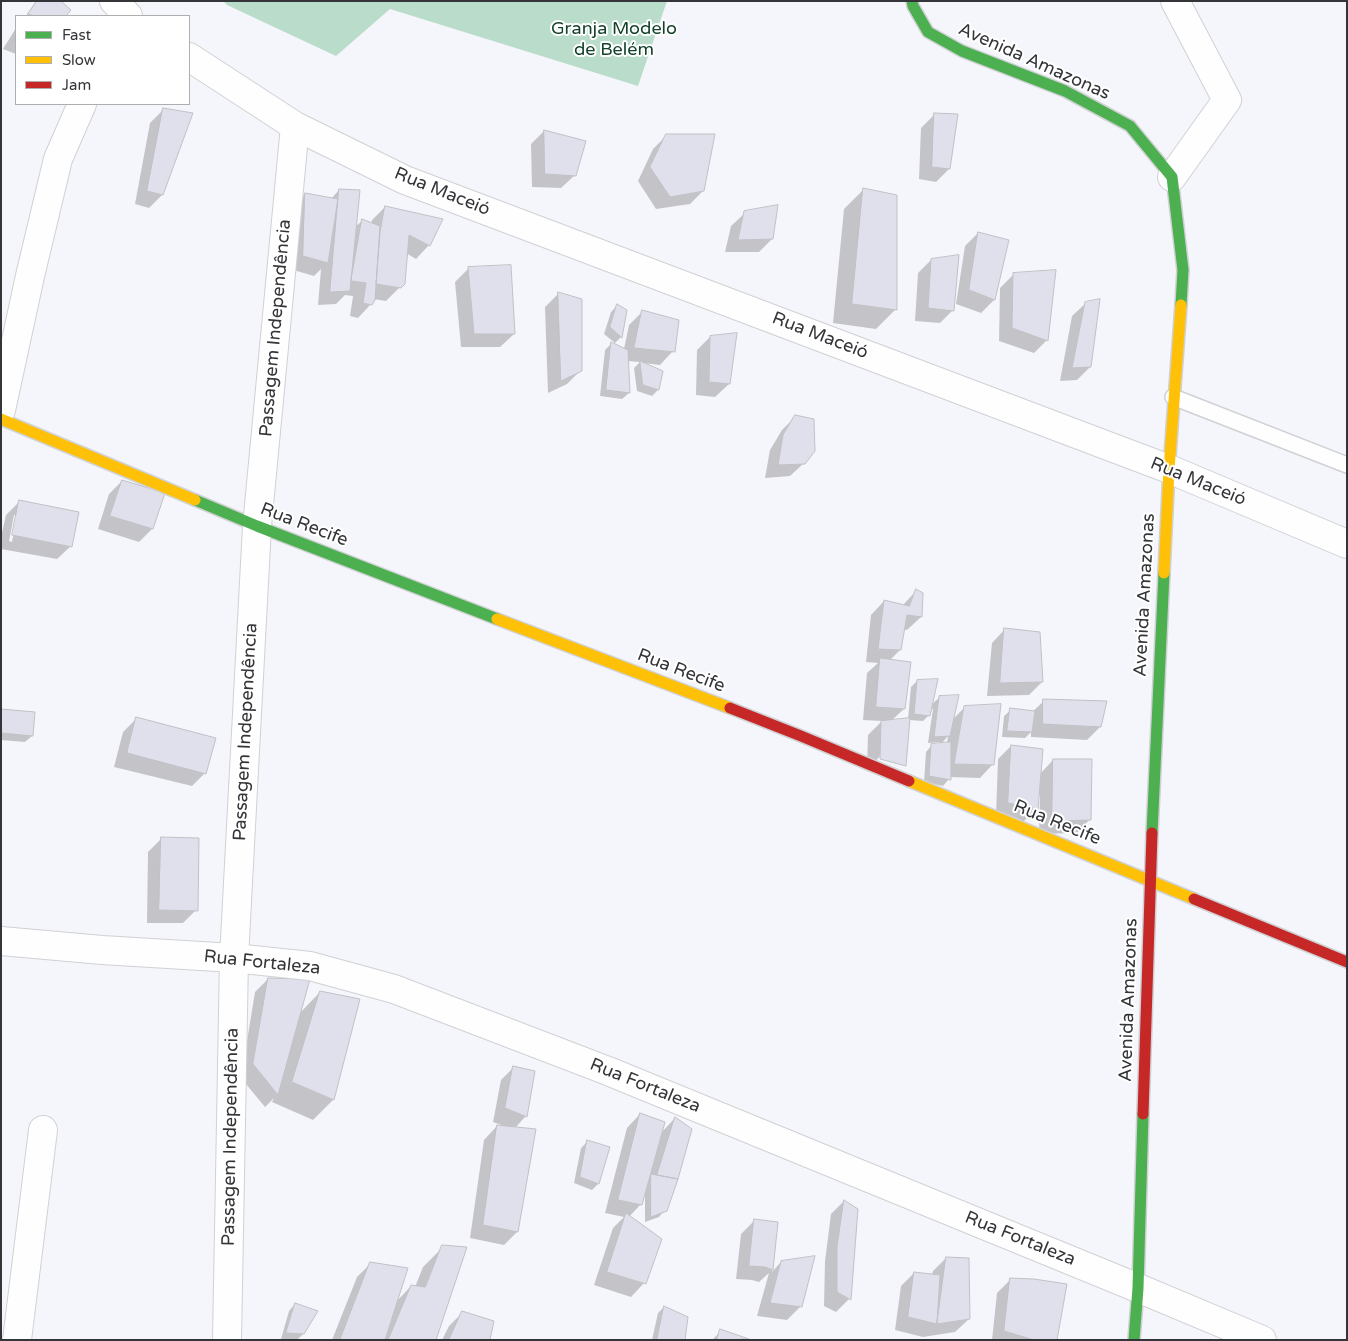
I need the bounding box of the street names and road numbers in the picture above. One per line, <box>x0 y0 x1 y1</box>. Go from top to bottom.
street label: Avenida Amazonas <box>955 19 1113 105</box>
street label: Rua Maceió <box>391 163 493 221</box>
street label: Passagem Independência <box>256 218 296 438</box>
street label: Rua Maceió <box>769 308 871 364</box>
street label: Rua Maceió <box>1147 453 1249 511</box>
street label: Rua Recife <box>257 498 351 552</box>
street label: Avenida Amazonas <box>1130 513 1160 677</box>
street label: Passagem Independência <box>229 622 263 842</box>
street label: Rua Recife <box>634 644 728 698</box>
street label: Rua Recife <box>1010 796 1104 850</box>
street label: Avenida Amazonas <box>1115 918 1143 1082</box>
street label: Rua Fortaleza <box>203 946 321 980</box>
street label: Passagem Independência <box>218 1028 244 1246</box>
street label: Rua Fortaleza <box>587 1054 703 1118</box>
street label: Rua Fortaleza <box>962 1207 1078 1271</box>

